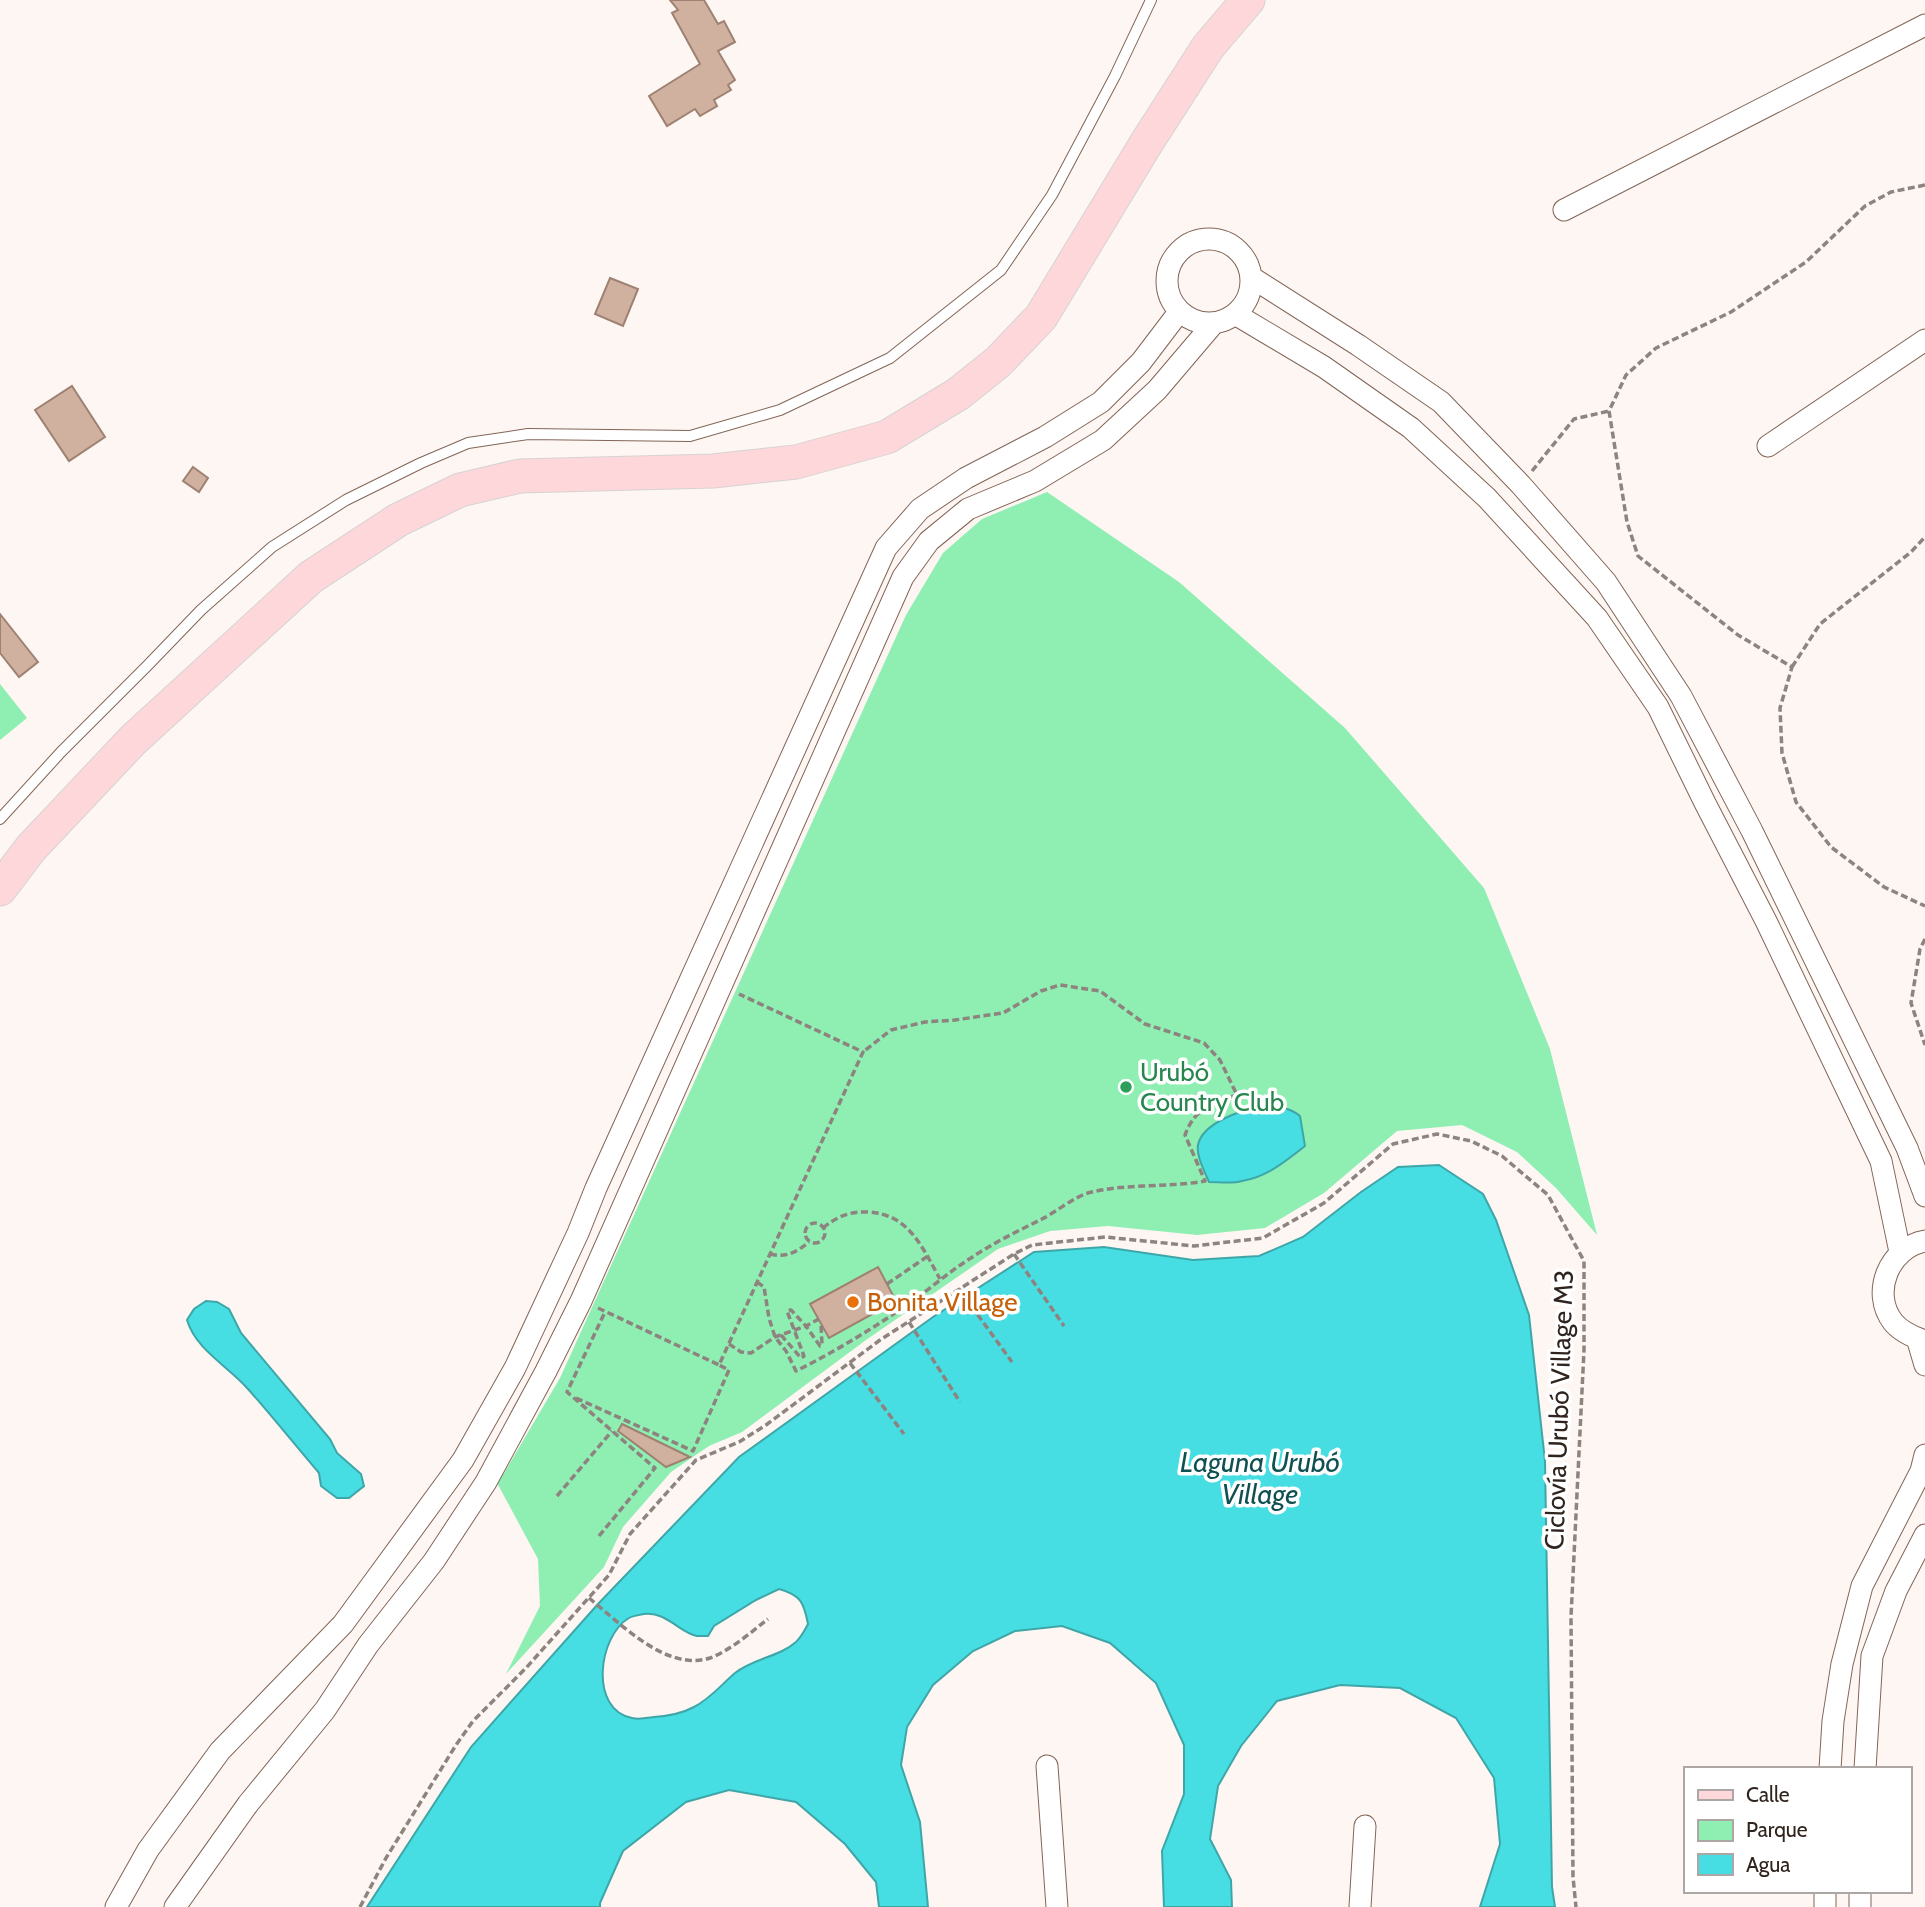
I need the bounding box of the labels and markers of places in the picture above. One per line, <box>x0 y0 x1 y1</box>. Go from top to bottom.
place label: Urubó Country Club <box>1140 1056 1284 1118</box>
marker: Urubó Country Club <box>1118 1079 1134 1095</box>
place label: Bonita Village <box>867 1286 1018 1318</box>
marker: Bonita Village <box>845 1294 861 1310</box>

